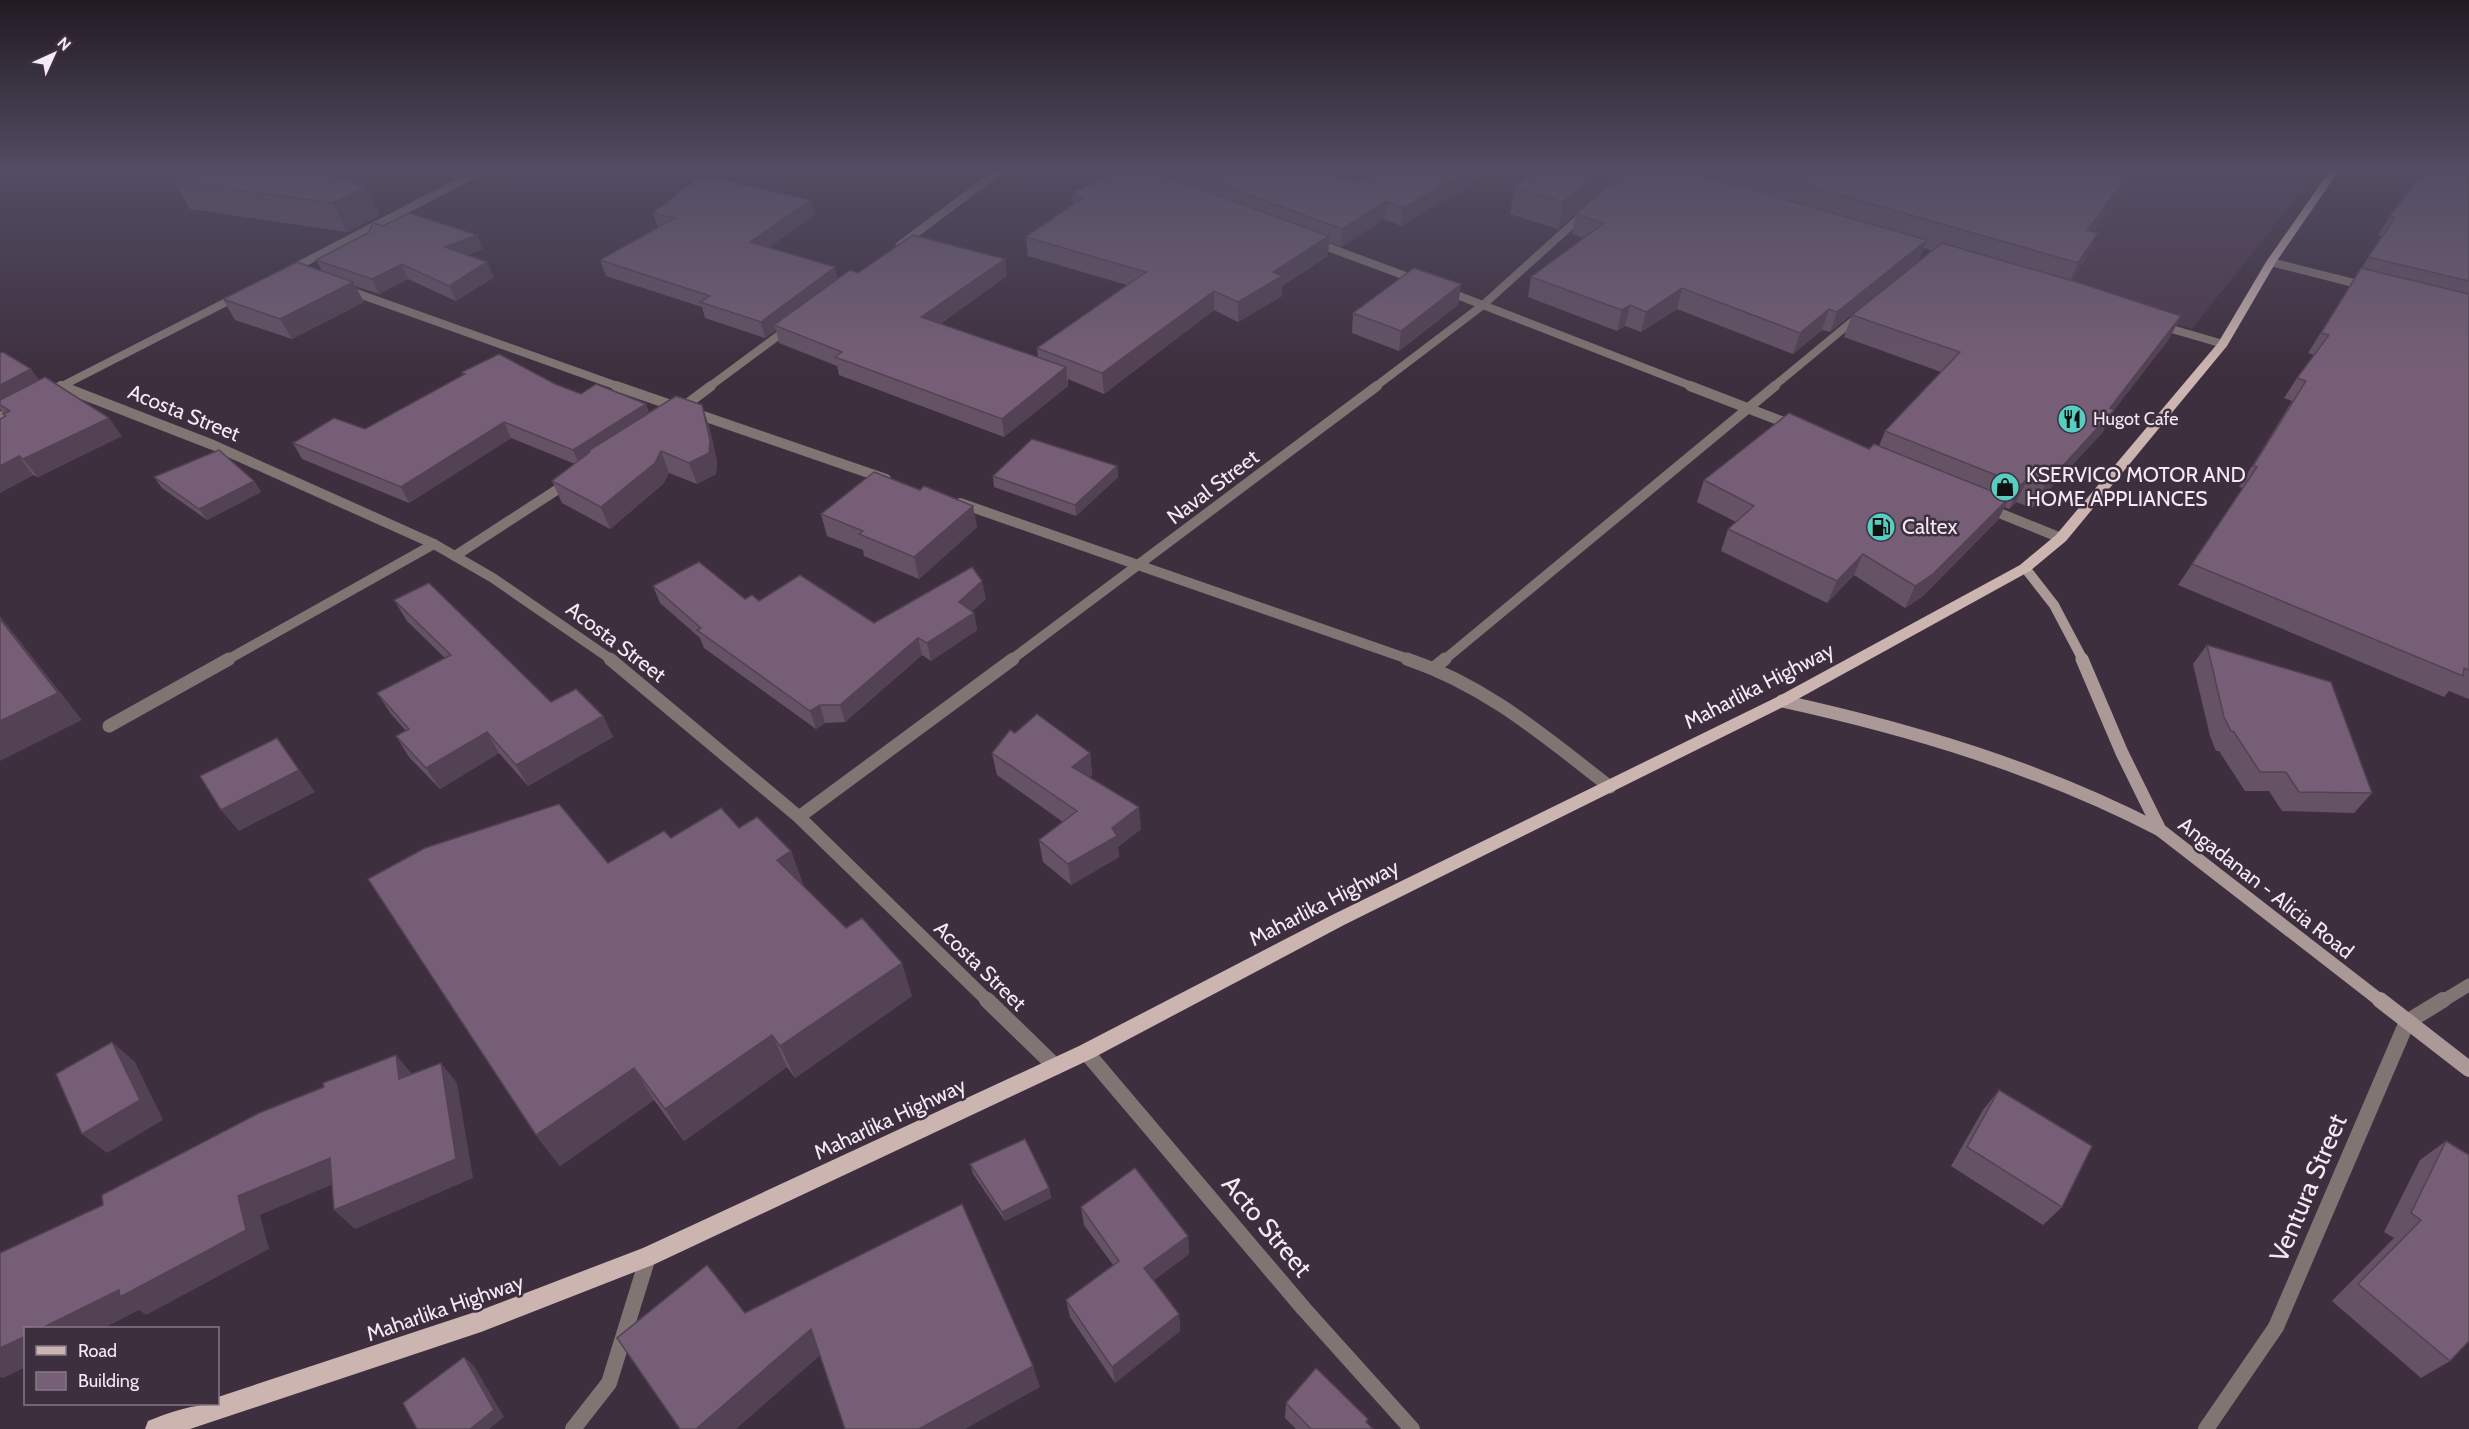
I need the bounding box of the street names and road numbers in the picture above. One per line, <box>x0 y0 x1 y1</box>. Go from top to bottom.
street label: Acosta Street <box>125 379 244 446</box>
street label: Naval Street <box>1162 444 1263 529</box>
street label: Acosta Street <box>562 596 671 687</box>
street label: Maharlika Highway <box>1680 637 1838 734</box>
street label: Angadanan - Alicia Road <box>2174 811 2359 964</box>
street label: Maharlika Highway <box>1245 854 1403 951</box>
street label: Acosta Street <box>929 916 1032 1016</box>
street label: Maharlika Highway <box>810 1072 970 1165</box>
street label: Ventura Street <box>2262 1109 2354 1267</box>
street label: Acto Street <box>1215 1169 1319 1284</box>
street label: Maharlika Highway <box>363 1269 527 1346</box>

